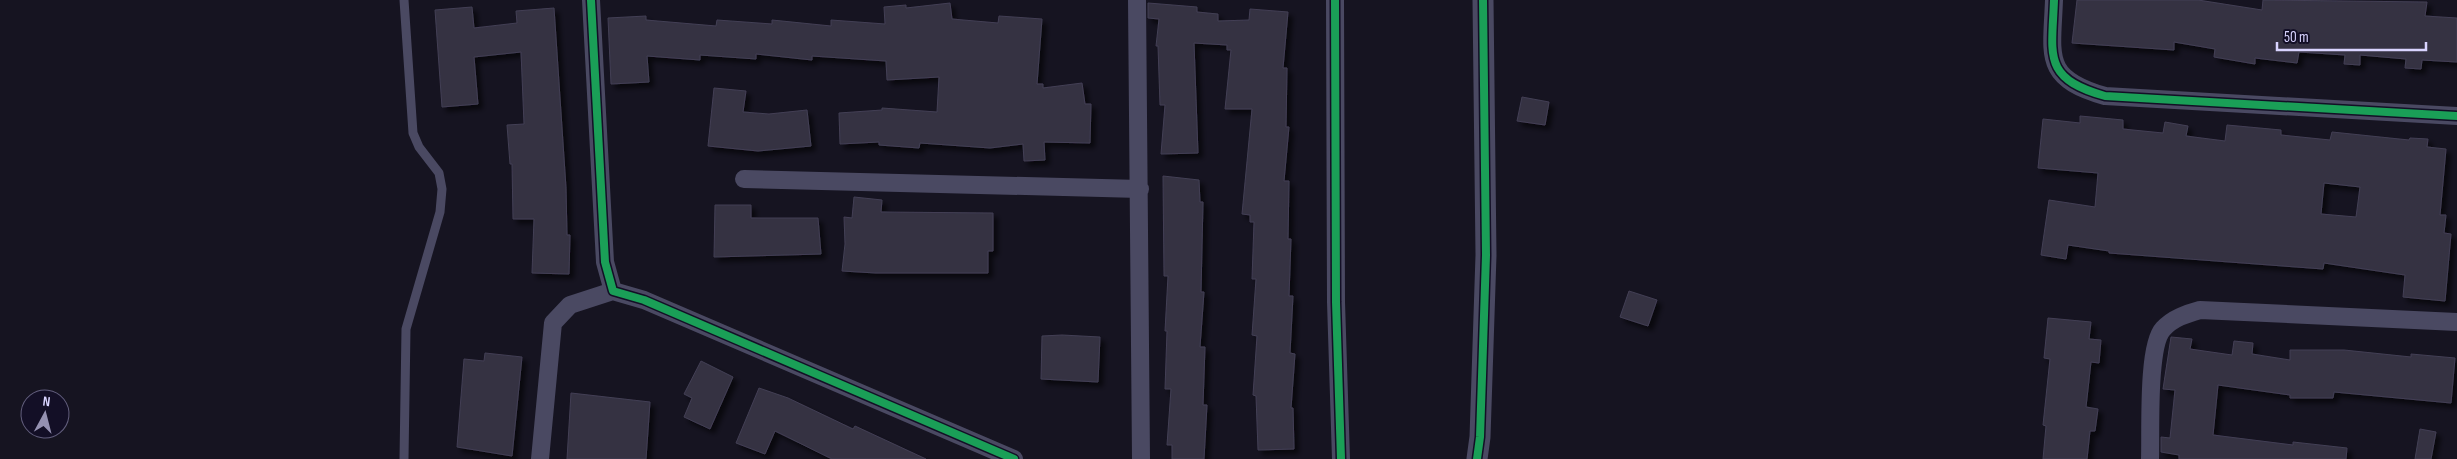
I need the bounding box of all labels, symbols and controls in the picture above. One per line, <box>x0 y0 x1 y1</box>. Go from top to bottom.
scale bar <box>2277 20 2426 52</box>
text: 50 m <box>2284 28 2309 47</box>
north arrow <box>20 389 70 439</box>
text: N <box>42 393 51 410</box>

